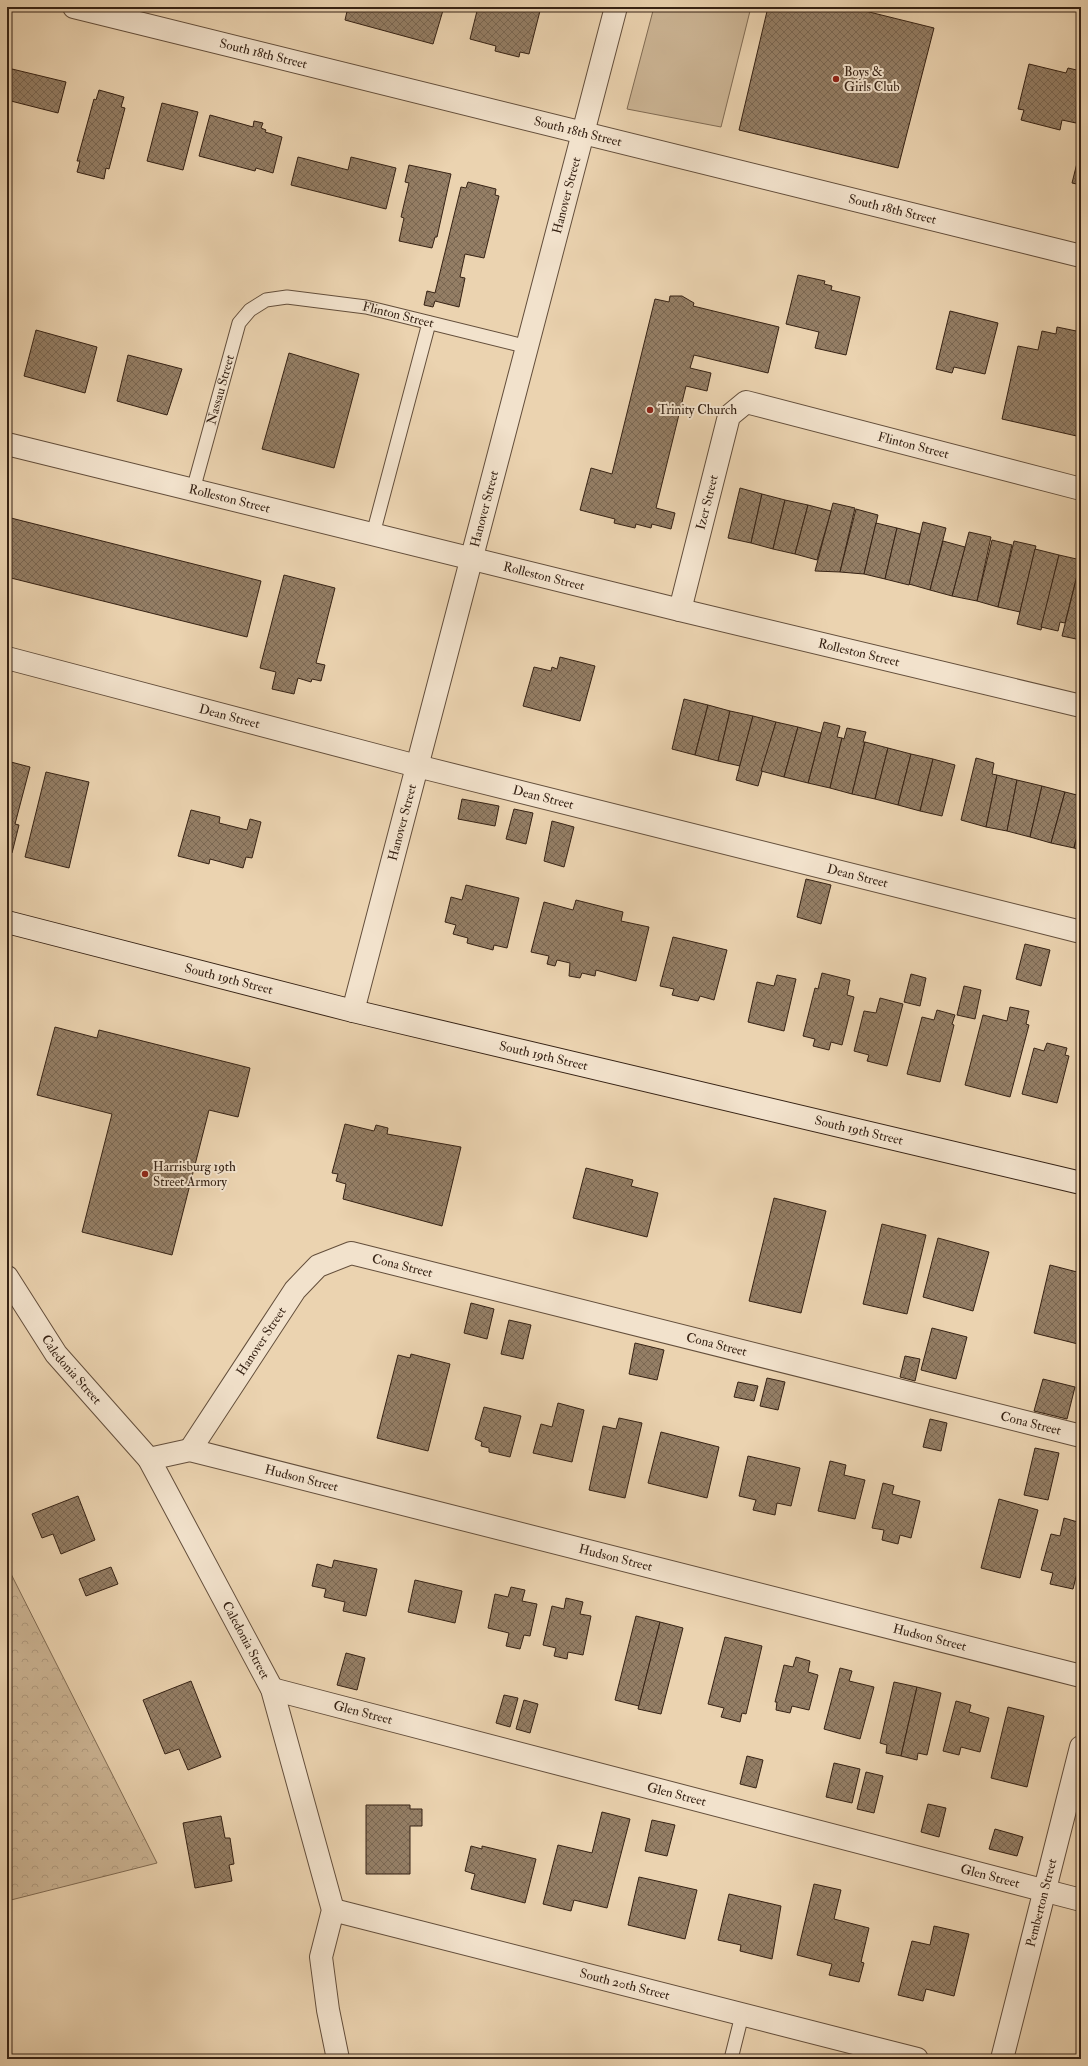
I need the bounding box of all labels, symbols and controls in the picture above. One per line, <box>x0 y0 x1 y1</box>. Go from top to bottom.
street label: South 18th Street <box>218 35 309 72</box>
place label: Boys & Girls Club <box>844 64 900 95</box>
marker: Boys & Girls Club <box>831 74 841 84</box>
street label: South 18th Street <box>532 113 623 150</box>
street label: Hanover Street <box>549 155 584 236</box>
street label: South 18th Street <box>847 191 938 228</box>
street label: Flinton Street <box>361 298 435 331</box>
street label: Nassau Street <box>203 353 238 426</box>
place label: Trinity Church <box>658 402 737 419</box>
marker: Trinity Church <box>645 405 655 415</box>
street label: Flinton Street <box>876 429 951 462</box>
street label: Hanover Street <box>467 469 502 549</box>
street label: Izer Street <box>693 473 722 531</box>
street label: Rolleston Street <box>187 481 272 517</box>
street label: Rolleston Street <box>502 559 586 594</box>
street label: Rolleston Street <box>816 635 901 670</box>
street label: Dean Street <box>197 701 262 732</box>
street label: Hanover Street <box>385 782 420 862</box>
street label: Dean Street <box>511 782 575 813</box>
street label: Dean Street <box>825 861 890 891</box>
street label: South 19th Street <box>183 960 275 998</box>
street label: South 19th Street <box>498 1038 589 1074</box>
street label: South 19th Street <box>813 1112 905 1149</box>
place label: Harrisburg 19th Street Armory <box>153 1159 236 1191</box>
marker: Harrisburg 19th Street Armory <box>140 1169 150 1179</box>
street label: Cona Street <box>370 1251 434 1281</box>
street label: Hanover Street <box>233 1304 290 1379</box>
street label: Cona Street <box>685 1329 749 1360</box>
street label: Caledonia Street <box>38 1332 105 1408</box>
street label: Cona Street <box>999 1408 1063 1439</box>
street label: Hudson Street <box>263 1461 340 1495</box>
street label: Hudson Street <box>577 1541 654 1575</box>
street label: Caledonia Street <box>219 1599 273 1682</box>
street label: Hudson Street <box>891 1621 968 1655</box>
street label: Glen Street <box>332 1697 394 1728</box>
street label: Glen Street <box>645 1779 708 1810</box>
street label: Pemberton Street <box>1023 1857 1060 1949</box>
street label: Glen Street <box>959 1861 1021 1892</box>
street label: South 20th Street <box>578 1965 671 2004</box>

